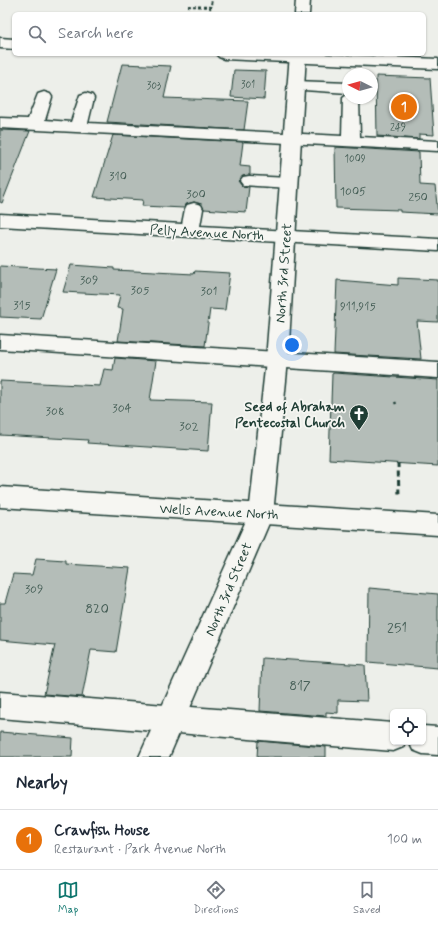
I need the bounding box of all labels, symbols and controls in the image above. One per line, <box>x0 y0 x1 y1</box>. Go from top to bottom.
search box <box>12 12 426 56</box>
icon: search <box>26 23 48 45</box>
text: Search here <box>58 24 134 44</box>
north arrow <box>342 68 378 104</box>
house number: 301 <box>241 79 255 92</box>
house number: 303 <box>147 80 161 93</box>
pin: 1 <box>391 92 417 122</box>
house number: 249 <box>390 122 406 135</box>
house number: 1009 <box>344 153 366 166</box>
house number: 310 <box>109 169 127 185</box>
house number: 1005 <box>340 184 366 200</box>
house number: 300 <box>186 187 206 203</box>
house number: 250 <box>408 190 428 206</box>
street label: Pelly Avenue North <box>149 221 265 245</box>
street label: North 3rd Street <box>272 222 296 323</box>
house number: 309 <box>80 273 98 289</box>
house number: 305 <box>131 283 150 299</box>
house number: 301 <box>201 284 217 300</box>
house number: 315 <box>13 298 31 314</box>
house number: 911,915 <box>340 299 376 315</box>
your location <box>282 335 302 355</box>
place label: Seed of Abraham Pentecostal Church <box>235 398 345 432</box>
house number: 304 <box>112 401 132 417</box>
church icon: Seed of Abraham Pentecostal Church <box>348 403 370 431</box>
house number: 308 <box>46 404 64 420</box>
house number: 302 <box>179 419 199 435</box>
street label: Wells Avenue North <box>159 500 279 524</box>
street label: North 3rd Street <box>201 540 257 639</box>
house number: 309 <box>25 582 43 598</box>
house number: 820 <box>85 600 109 618</box>
house number: 251 <box>387 619 407 637</box>
house number: 817 <box>289 677 311 695</box>
map controls <box>390 709 426 745</box>
button: locate <box>390 709 426 745</box>
text: Nearby <box>16 772 68 794</box>
text: Crawfish House <box>54 821 150 841</box>
text: 1 <box>26 831 32 848</box>
text: 100 m <box>387 831 422 848</box>
text: Restaurant · Park Avenue North <box>54 841 226 858</box>
tab: Map <box>57 879 79 917</box>
tab: Directions <box>193 879 239 917</box>
tab: Saved <box>353 879 381 917</box>

